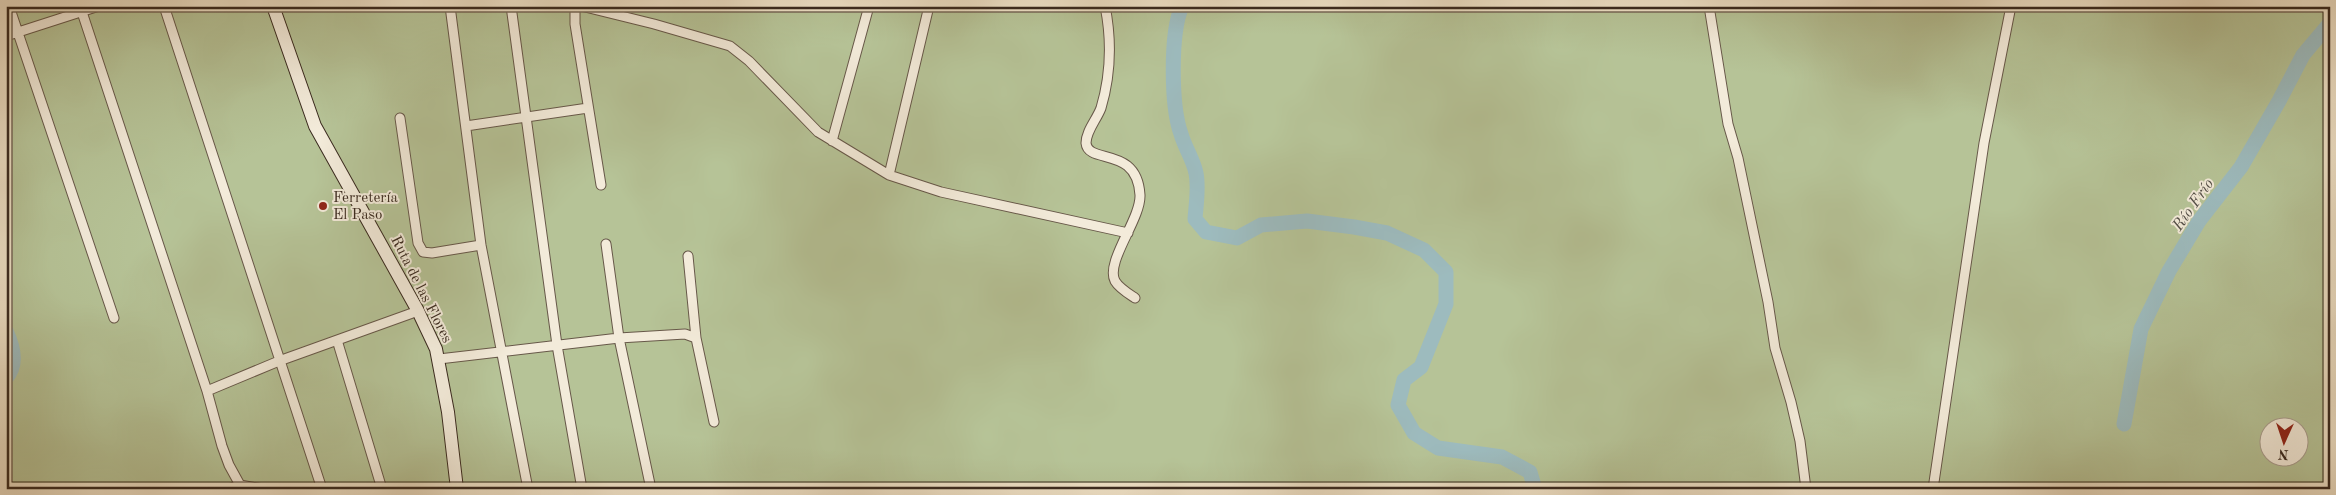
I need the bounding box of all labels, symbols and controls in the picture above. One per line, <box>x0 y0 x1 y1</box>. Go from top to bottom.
water label: Río Frío <box>2170 176 2217 235</box>
place label: Ferretería El Paso <box>333 191 399 223</box>
marker: Ferretería El Paso <box>317 200 329 212</box>
street label: Ruta de las Flores <box>387 234 454 346</box>
north arrow <box>2258 418 2308 468</box>
text: N <box>2277 447 2289 461</box>

